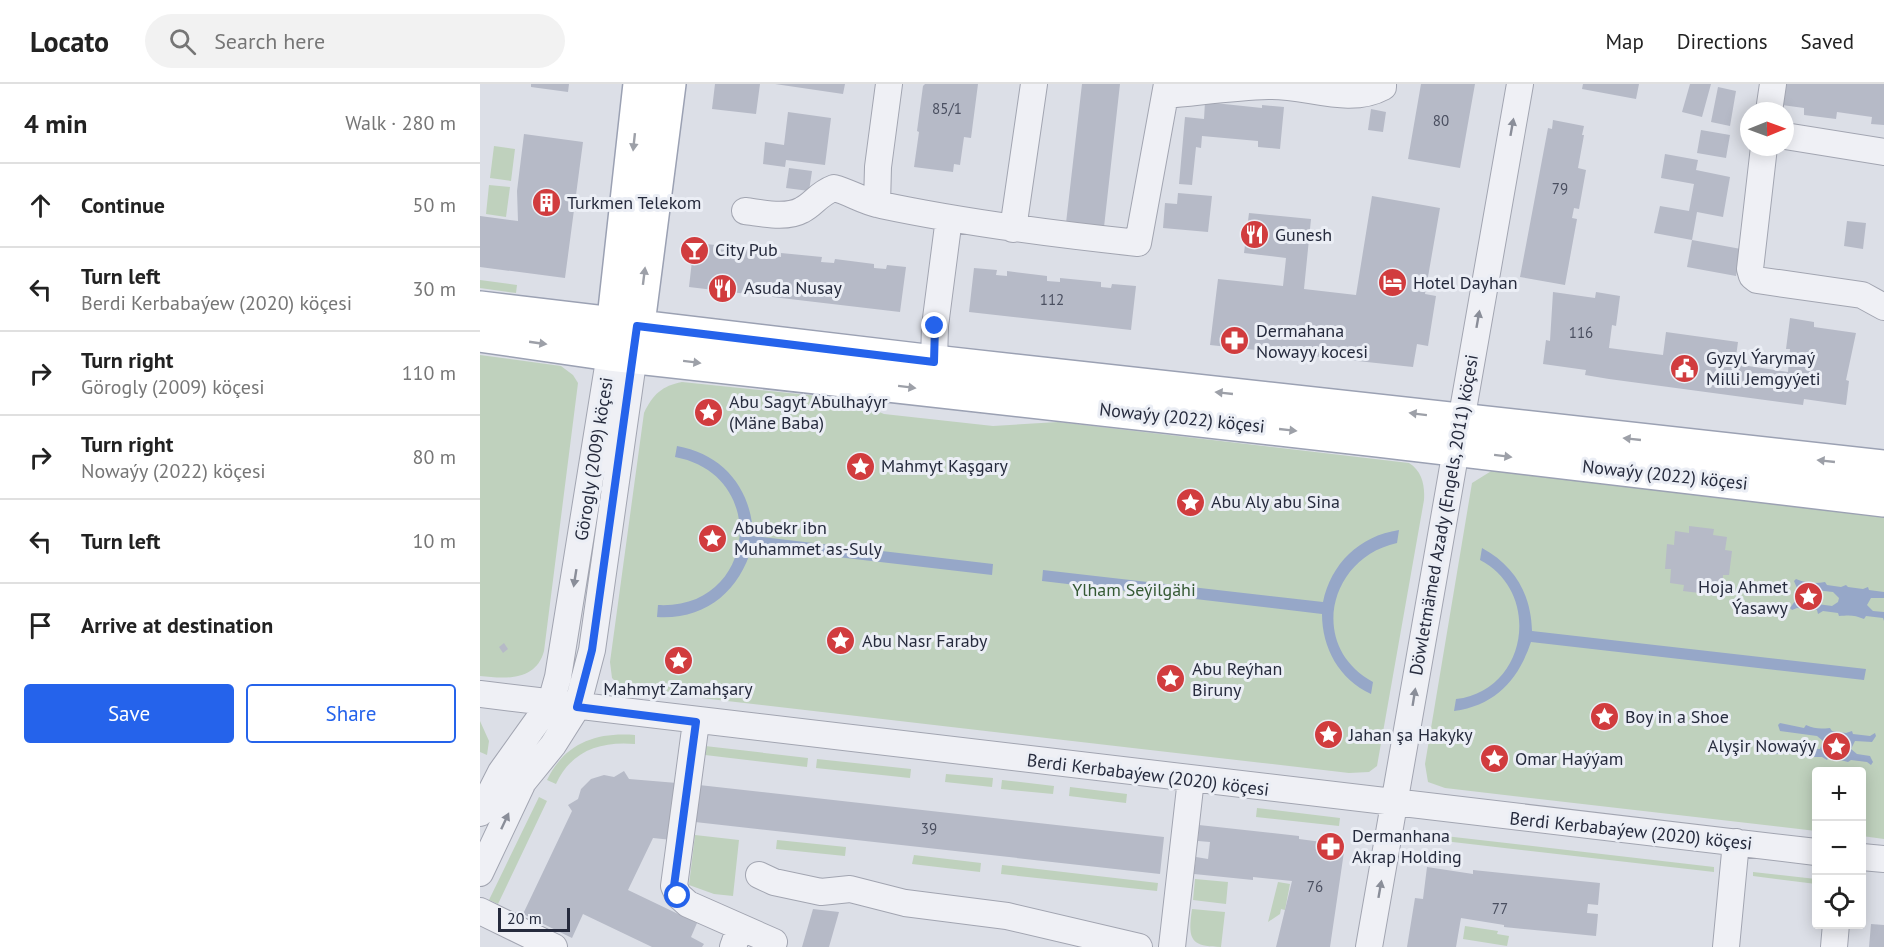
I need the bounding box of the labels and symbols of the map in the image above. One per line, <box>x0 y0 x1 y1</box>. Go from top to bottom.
house number: 85/1 <box>932 99 962 118</box>
north arrow <box>1740 102 1794 156</box>
house number: 80 <box>1433 111 1449 130</box>
one-way arrow <box>1508 117 1517 136</box>
one-way arrow <box>629 133 639 152</box>
house number: 79 <box>1552 179 1568 198</box>
building icon: Turkmen Telekom <box>530 187 562 219</box>
place label: Turkmen Telekom <box>567 191 701 214</box>
restaurant icon: Gunesh <box>1238 219 1270 251</box>
place label: Gunesh <box>1275 223 1332 246</box>
bar icon: City Pub <box>678 234 710 266</box>
place label: City Pub <box>715 238 778 261</box>
one-way arrow <box>639 266 648 285</box>
hotel icon: Hotel Dayhan <box>1376 267 1408 299</box>
place label: Hotel Dayhan <box>1413 271 1518 294</box>
restaurant icon: Asuda Nusay <box>707 272 739 304</box>
place label: Asuda Nusay <box>744 276 843 299</box>
house number: 112 <box>1040 290 1064 309</box>
one-way arrow <box>1473 309 1482 328</box>
route end <box>921 312 947 338</box>
place label: Dermahana Nowayy kocesi <box>1256 319 1368 363</box>
house number: 116 <box>1569 323 1593 342</box>
pharmacy icon: Dermahana Nowayy kocesi <box>1219 325 1251 357</box>
one-way arrow <box>529 339 548 348</box>
place label: Gyzyl Ýarymaý Milli Jemgyýeti <box>1706 346 1821 390</box>
public building icon: Gyzyl Ýarymaý Milli Jemgyýeti <box>1669 352 1701 384</box>
street label: Döwletmämed Azady (Engels, 2011) köçesi <box>1404 353 1483 677</box>
one-way arrow <box>683 357 702 367</box>
street label: Görogly (2009) köçesi <box>569 375 618 542</box>
one-way arrow <box>897 382 916 392</box>
one-way arrow <box>1214 388 1233 398</box>
place label: Abu Sagyt Abulhaýyr (Mäne Baba) <box>729 390 888 434</box>
place icon: Abu Sagyt Abulhaýyr (Mäne Baba) <box>692 396 724 428</box>
street label: Nowaýy (2022) köçesi <box>1098 397 1266 438</box>
one-way arrow <box>1408 409 1427 419</box>
one-way arrow <box>1279 425 1298 434</box>
one-way arrow <box>1623 434 1642 444</box>
place icon: Mahmyt Kaşgary <box>844 450 876 482</box>
one-way arrow <box>1493 451 1512 461</box>
place label: Mahmyt Kaşgary <box>881 454 1009 477</box>
street label: Nowaýy (2022) köçesi <box>1581 454 1749 495</box>
one-way arrow <box>1816 456 1835 465</box>
place icon: Abu Aly abu Sina <box>1174 486 1206 518</box>
place label: Abu Aly abu Sina <box>1211 490 1340 513</box>
place label: Abubekr ibn Muhammet as-Suly <box>734 516 882 560</box>
place icon: Abubekr ibn Muhammet as-Suly <box>697 522 729 554</box>
one-way arrow <box>571 568 580 587</box>
place label: Hoja Ahmet Ýasawy <box>1698 575 1789 619</box>
park label: Ylham Seýilgähi <box>1072 578 1196 601</box>
place icon: Hoja Ahmet Ýasawy <box>1793 581 1825 613</box>
place icon: Abu Nasr Faraby <box>825 625 857 657</box>
place label: Abu Nasr Faraby <box>862 629 988 652</box>
place icon: Mahmyt Zamahşary <box>662 644 694 676</box>
place label: Abu Reýhan Biruny <box>1192 657 1282 701</box>
place icon: Abu Reýhan Biruny <box>1155 663 1187 695</box>
place label: Mahmyt Zamahşary <box>603 677 753 700</box>
one-way arrow <box>1409 688 1418 707</box>
place icon: Boy in a Shoe <box>1588 701 1620 733</box>
place label: Boy in a Shoe <box>1625 705 1729 728</box>
place icon: Jahan şa Hakyky <box>1312 719 1344 751</box>
place label: Jahan şa Hakyky <box>1348 723 1473 746</box>
place icon: Alyşir Nowaýy <box>1821 730 1853 762</box>
place label: Alyşir Nowaýy <box>1708 734 1817 757</box>
place icon: Omar Haýýam <box>1478 743 1510 775</box>
place label: Omar Haýýam <box>1515 747 1623 770</box>
street label: Berdi Kerbabaýew (2020) köçesi <box>1026 748 1271 801</box>
street label: Berdi Kerbabaýew (2020) köçesi <box>1509 806 1754 855</box>
one-way arrow <box>500 811 510 829</box>
house number: 39 <box>921 819 937 838</box>
place label: Dermanhana Akrap Holding <box>1352 824 1462 868</box>
pharmacy icon: Dermanhana Akrap Holding <box>1315 830 1347 862</box>
house number: 76 <box>1307 877 1323 896</box>
one-way arrow <box>1376 880 1385 899</box>
route start <box>664 882 690 908</box>
house number: 77 <box>1492 899 1508 918</box>
scale bar <box>498 905 570 932</box>

